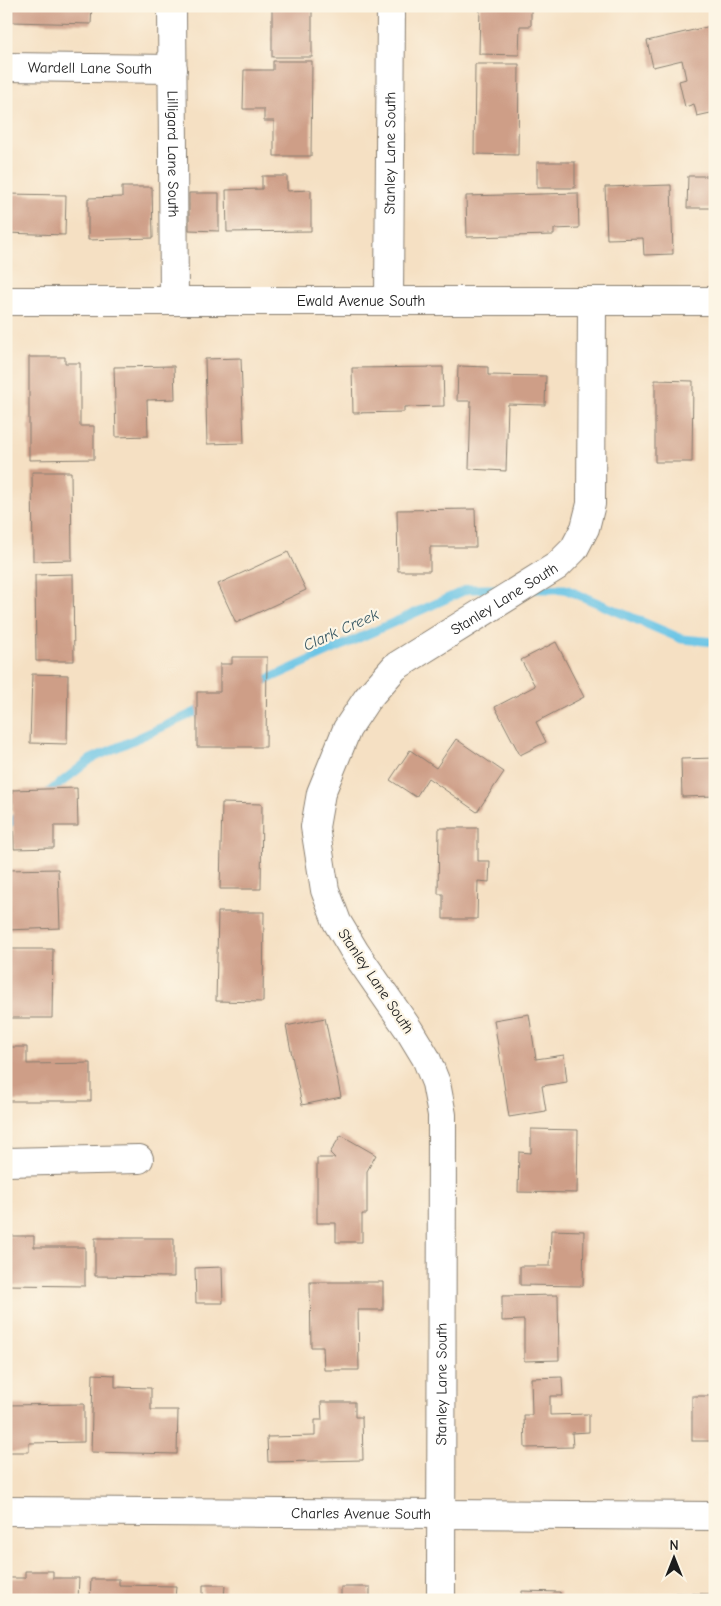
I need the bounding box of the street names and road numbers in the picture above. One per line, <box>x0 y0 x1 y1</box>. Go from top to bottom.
street label: Wardell Lane South <box>28 58 152 78</box>
street label: Lilligard Lane South <box>164 90 182 218</box>
street label: Stanley Lane South <box>381 92 399 214</box>
street label: Ewald Avenue South <box>297 292 425 310</box>
street label: Stanley Lane South <box>447 559 561 639</box>
street label: Stanley Lane South <box>334 925 418 1037</box>
street label: Stanley Lane South <box>432 1323 451 1445</box>
street label: Charles Avenue South <box>291 1504 431 1523</box>

